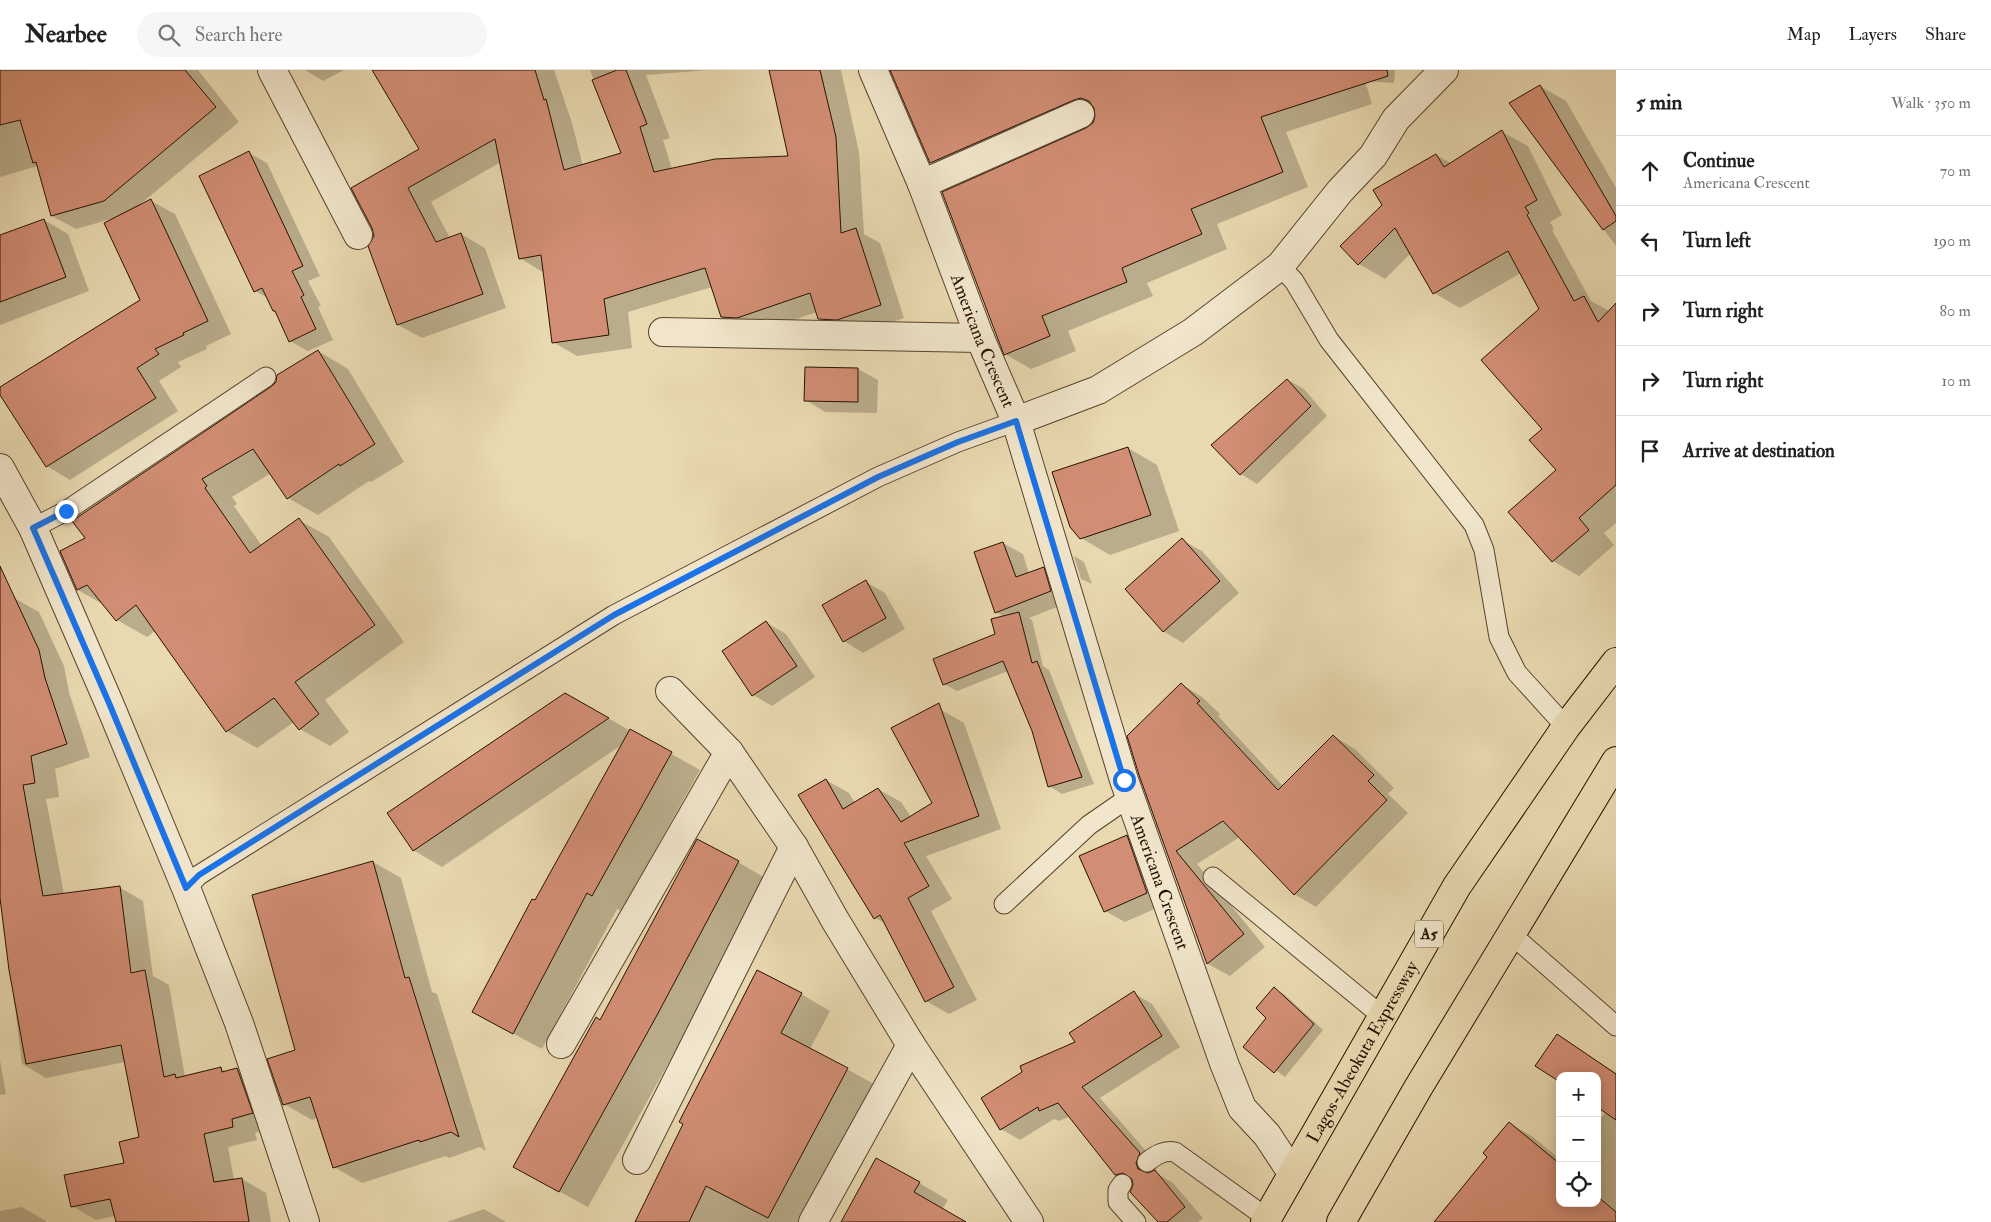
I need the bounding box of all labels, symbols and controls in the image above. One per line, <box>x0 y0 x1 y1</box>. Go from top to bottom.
search box <box>137 12 487 57</box>
text: Nearbee <box>25 19 107 50</box>
icon: search <box>155 21 183 49</box>
text: Search here <box>195 23 282 47</box>
text: Map <box>1787 23 1821 46</box>
text: Layers <box>1849 23 1897 46</box>
text: Share <box>1925 23 1966 46</box>
text: 5 min <box>1636 89 1682 116</box>
text: Walk · 350 m <box>1891 93 1971 113</box>
text: Continue <box>1683 149 1754 173</box>
icon: ahead <box>1636 157 1664 185</box>
text: 70 m <box>1940 161 1971 181</box>
text: Americana Crescent <box>1683 173 1810 193</box>
icon: left <box>1636 227 1664 255</box>
text: Turn left <box>1683 229 1751 253</box>
text: 190 m <box>1933 231 1971 251</box>
street label: Americana Crescent <box>945 269 1020 411</box>
icon: right <box>1636 297 1664 325</box>
text: Turn right <box>1683 299 1763 323</box>
text: 80 m <box>1940 301 1971 321</box>
icon: right <box>1636 367 1664 395</box>
text: Turn right <box>1683 369 1763 393</box>
text: 10 m <box>1941 371 1971 391</box>
icon: arrive <box>1636 437 1664 465</box>
text: Arrive at destination <box>1683 439 1835 463</box>
route end <box>55 500 78 523</box>
route start <box>1113 769 1136 792</box>
street label: Americana Crescent <box>1125 810 1195 953</box>
road number: A5 <box>1415 921 1443 948</box>
street label: Lagos-Abeokuta Expressway <box>1301 956 1424 1147</box>
map controls <box>1556 1072 1601 1207</box>
button: + <box>1556 1072 1601 1117</box>
button: − <box>1556 1117 1601 1162</box>
button: locate <box>1556 1162 1601 1207</box>

